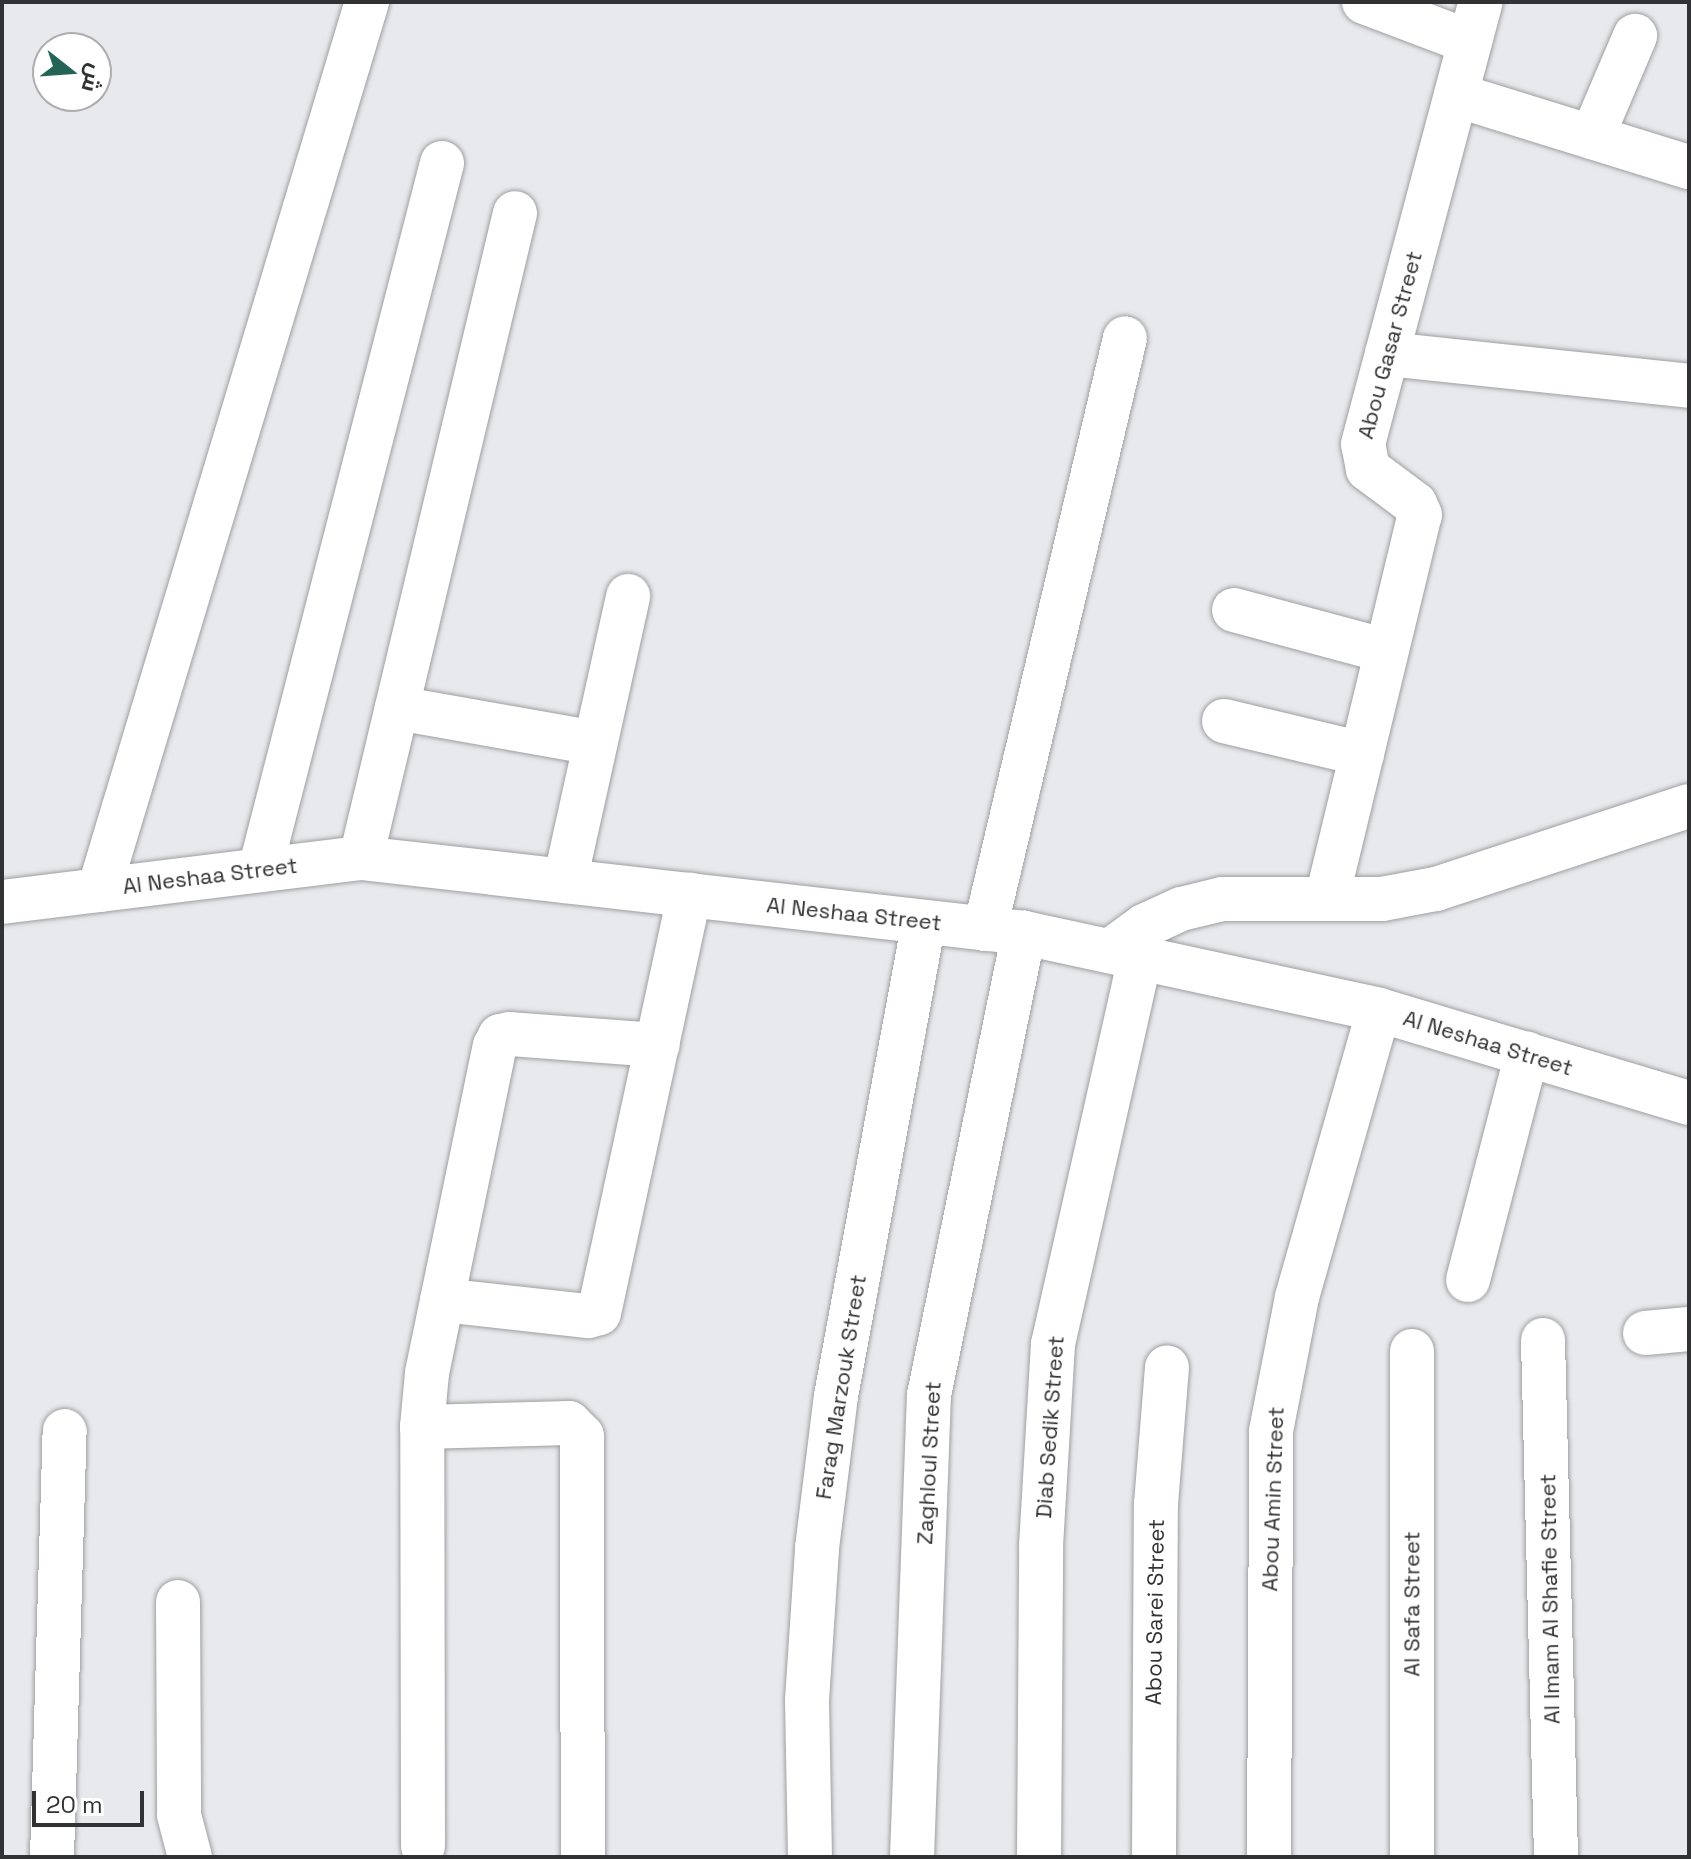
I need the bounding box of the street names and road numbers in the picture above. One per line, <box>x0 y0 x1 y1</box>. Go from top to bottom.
street label: Abou Gasar Street <box>1352 248 1428 442</box>
street label: Al Neshaa Street <box>121 852 299 900</box>
street label: Al Neshaa Street <box>765 892 943 936</box>
street label: Al Neshaa Street <box>1400 1005 1576 1081</box>
street label: Farag Marzouk Street <box>810 1273 872 1501</box>
street label: Diab Sedik Street <box>1030 1335 1070 1519</box>
street label: Zaghloul Street <box>912 1381 946 1545</box>
street label: Abou Amin Street <box>1257 1406 1289 1592</box>
street label: Al Imam Al Shafie Street <box>1535 1473 1565 1725</box>
street label: Abou Sarei Street <box>1140 1519 1170 1705</box>
street label: Al Safa Street <box>1399 1531 1425 1677</box>

